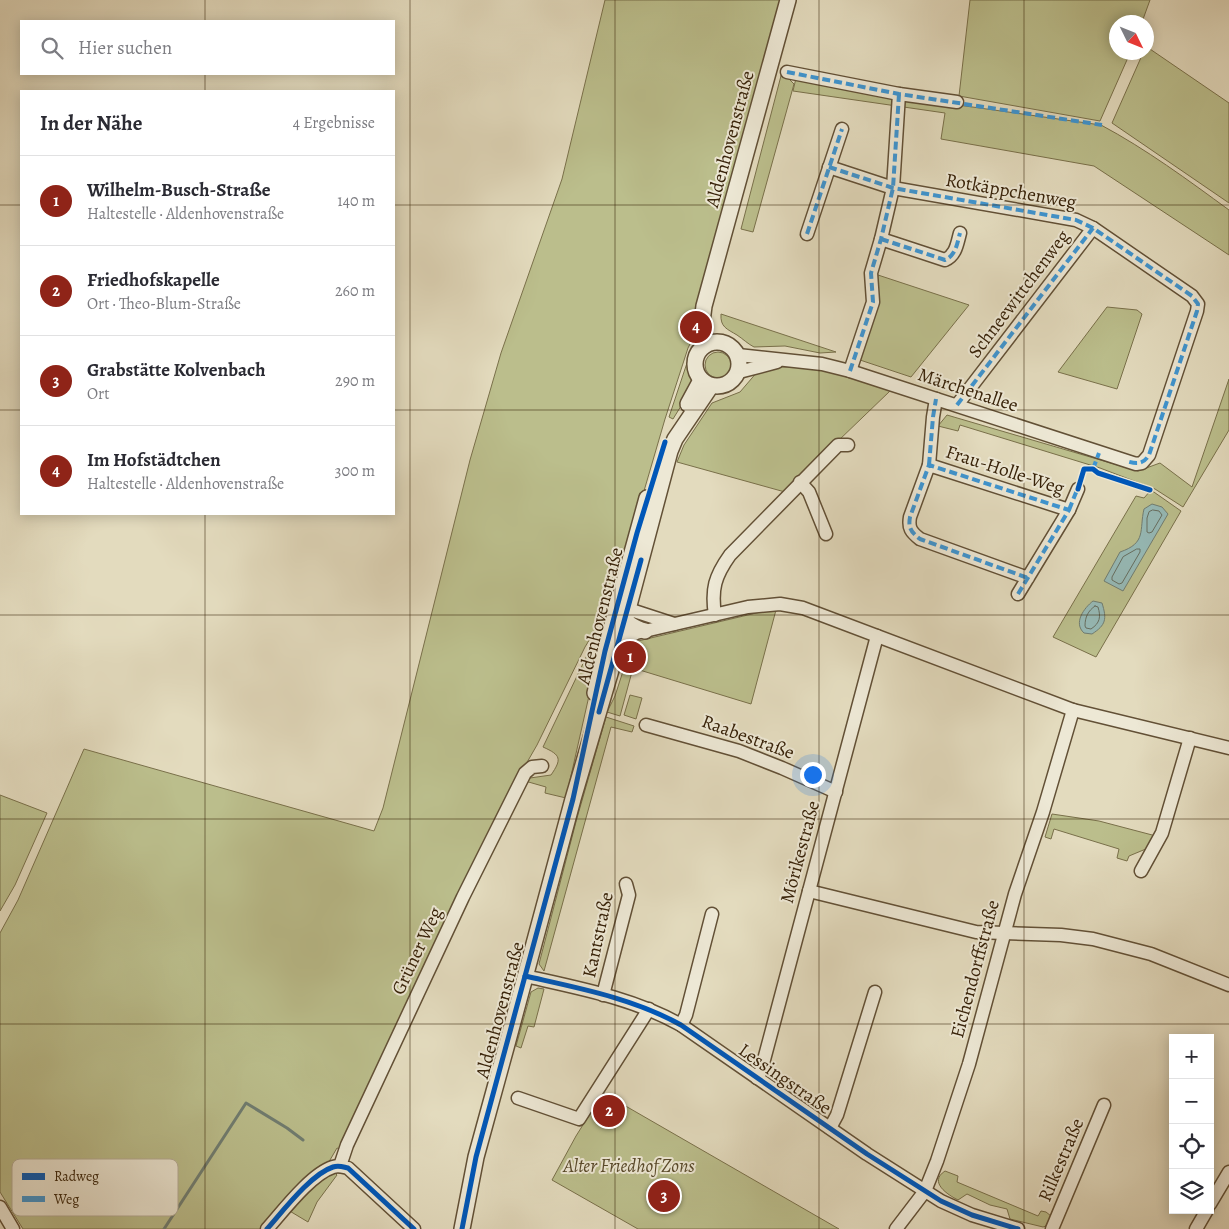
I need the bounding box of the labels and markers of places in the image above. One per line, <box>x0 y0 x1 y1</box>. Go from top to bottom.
pin: 4 <box>680 308 712 346</box>
pin: 1 <box>614 638 646 676</box>
pin: 2 <box>593 1092 625 1130</box>
pin: 3 <box>648 1177 680 1215</box>

